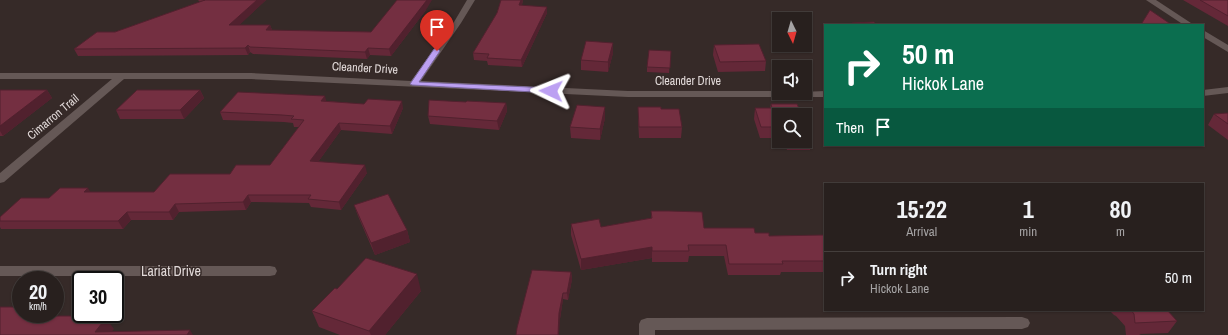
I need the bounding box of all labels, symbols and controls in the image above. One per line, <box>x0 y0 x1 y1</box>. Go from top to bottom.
pin <box>420 10 454 51</box>
north arrow <box>772 12 812 52</box>
map controls <box>772 12 812 148</box>
icon: arrive <box>426 16 448 38</box>
text: 50 m <box>902 35 954 73</box>
icon: right <box>836 40 888 92</box>
street label: Cleander Drive <box>332 58 398 78</box>
button: sound <box>772 60 812 100</box>
position arrow <box>530 70 572 112</box>
text: Hickok Lane <box>902 71 984 96</box>
street label: Cleander Drive <box>655 73 721 89</box>
street label: Cimarron Trail <box>24 91 82 143</box>
button: search <box>772 108 812 148</box>
icon: arrive <box>872 116 894 138</box>
text: Then <box>836 117 864 138</box>
text: 15:22 <box>897 193 947 225</box>
text: 1 <box>1023 193 1034 225</box>
text: 80 <box>1110 193 1132 225</box>
text: Arrival <box>906 223 937 240</box>
text: min <box>1019 223 1037 240</box>
text: m <box>1116 223 1125 240</box>
text: Turn right <box>870 259 927 280</box>
street label: Lariat Drive <box>141 262 201 280</box>
icon: right <box>836 267 858 289</box>
text: 50 m <box>1165 267 1192 288</box>
speed limit sign: 30 <box>72 271 124 323</box>
text: 20 <box>29 278 47 305</box>
text: Hickok Lane <box>870 280 929 297</box>
text: km/h <box>29 300 47 313</box>

